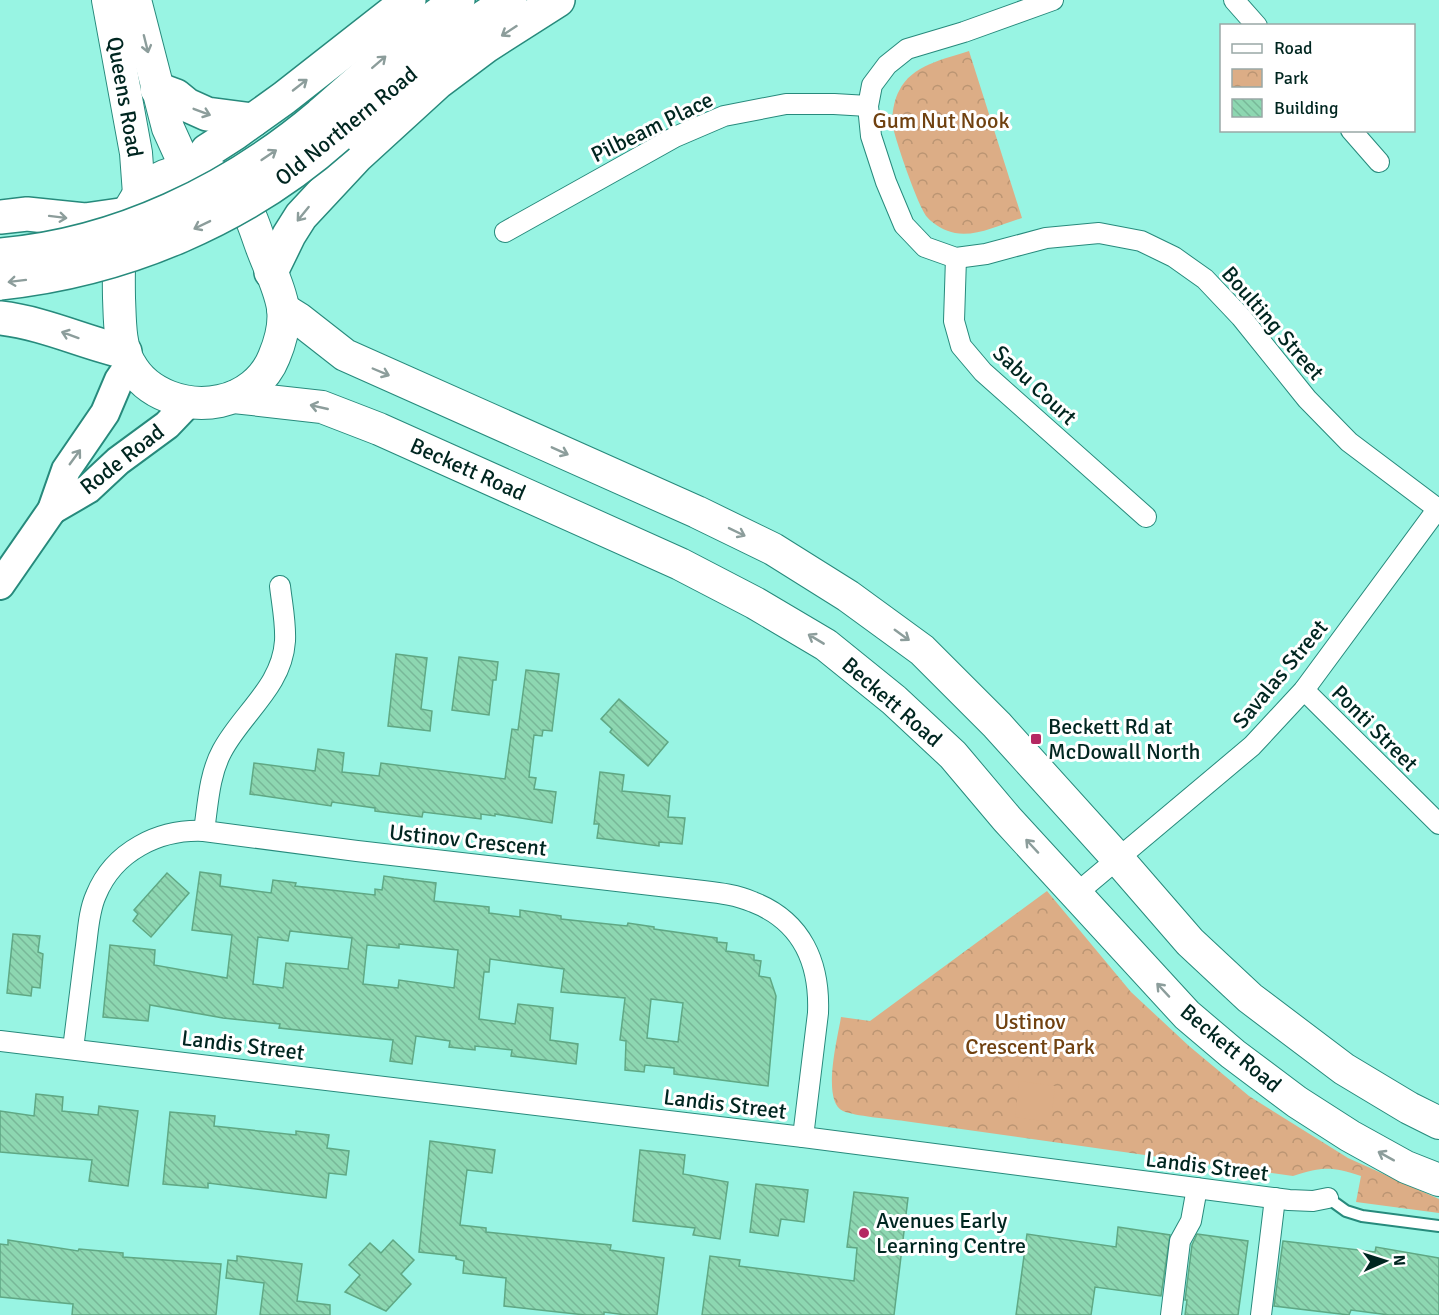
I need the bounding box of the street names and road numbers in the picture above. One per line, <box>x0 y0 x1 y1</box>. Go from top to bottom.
street label: Queens Road <box>101 35 149 159</box>
street label: Old Northern Road <box>270 60 422 192</box>
street label: Pilbeam Place <box>587 86 717 168</box>
street label: Boulting Street <box>1216 260 1330 386</box>
street label: Sabu Court <box>988 339 1083 431</box>
street label: Rode Road <box>75 418 169 500</box>
street label: Beckett Road <box>406 432 530 506</box>
street label: Savalas Street <box>1227 614 1333 734</box>
street label: Beckett Road <box>836 651 948 753</box>
street label: Ponti Street <box>1326 679 1424 777</box>
street label: Ustinov Crescent <box>388 818 548 862</box>
street label: Beckett Road <box>1175 998 1287 1098</box>
street label: Landis Street <box>180 1024 306 1066</box>
street label: Landis Street <box>662 1083 788 1125</box>
street label: Landis Street <box>1144 1145 1270 1187</box>

